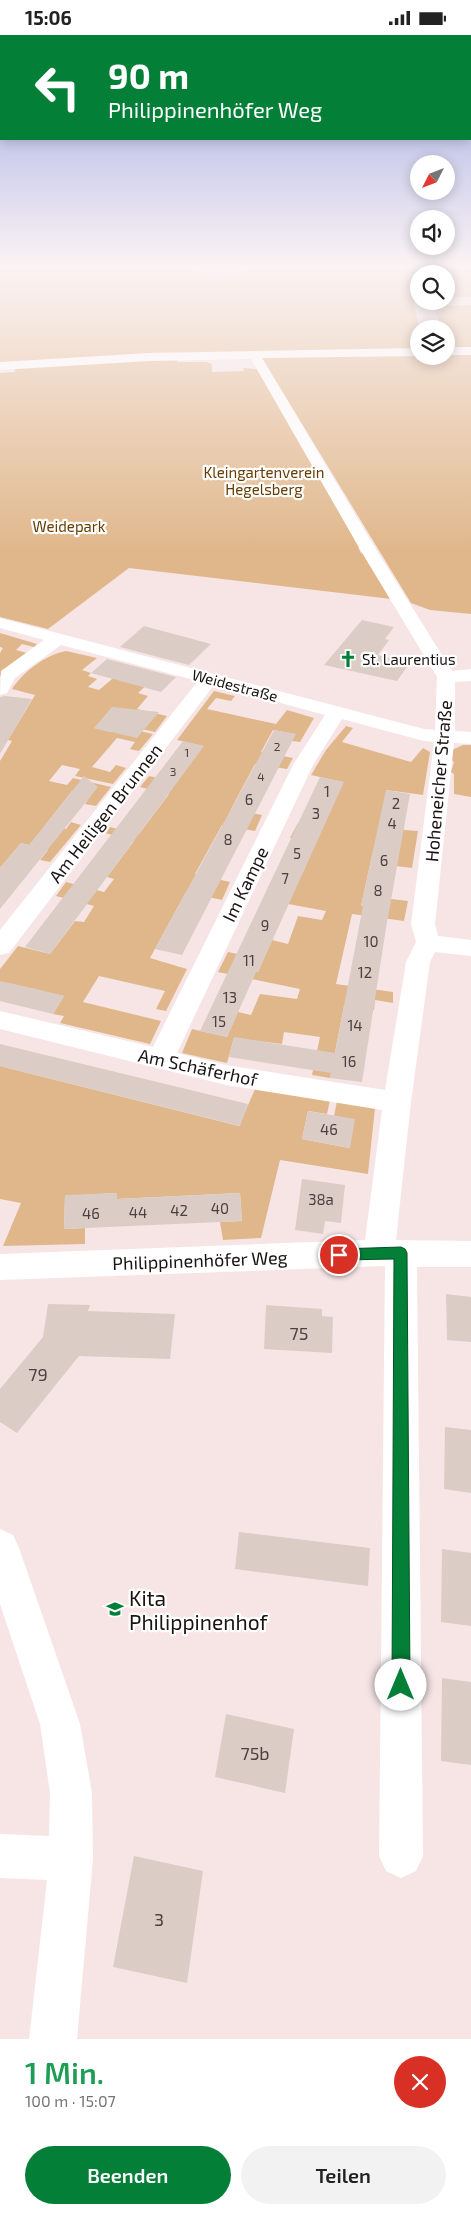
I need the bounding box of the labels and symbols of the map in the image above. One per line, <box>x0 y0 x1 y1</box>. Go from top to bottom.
north arrow <box>410 155 455 200</box>
park label: Kleingartenverein Hegelsberg <box>203 463 325 498</box>
park label: Weidepark <box>33 517 106 535</box>
church icon: St. Laurentius <box>338 649 358 669</box>
place label: St. Laurentius <box>362 650 456 668</box>
street label: Weidestraße <box>190 665 280 705</box>
street label: Hoheneicher Straße <box>420 699 456 863</box>
street label: Am Heiligen Brunnen <box>44 739 166 887</box>
house number: 2 <box>274 739 281 753</box>
house number: 1 <box>185 745 189 759</box>
house number: 3 <box>170 764 176 778</box>
house number: 4 <box>257 769 265 783</box>
house number: 1 <box>324 782 330 800</box>
house number: 6 <box>245 790 253 808</box>
house number: 2 <box>392 794 400 812</box>
house number: 3 <box>312 804 320 822</box>
house number: 4 <box>387 814 397 832</box>
house number: 8 <box>223 830 233 848</box>
street label: Im Kampe <box>217 843 273 925</box>
house number: 5 <box>293 844 301 862</box>
house number: 6 <box>380 851 388 869</box>
house number: 7 <box>281 869 289 887</box>
house number: 8 <box>373 881 383 899</box>
house number: 9 <box>261 916 269 934</box>
house number: 10 <box>363 932 379 950</box>
house number: 11 <box>243 951 255 969</box>
house number: 12 <box>358 963 372 981</box>
house number: 13 <box>223 988 237 1006</box>
house number: 15 <box>212 1012 226 1030</box>
house number: 14 <box>347 1016 363 1034</box>
street label: Am Schäferhof <box>136 1044 261 1091</box>
house number: 16 <box>342 1052 356 1070</box>
house number: 46 <box>320 1120 338 1138</box>
house number: 38a <box>308 1190 334 1208</box>
house number: 40 <box>211 1199 229 1217</box>
house number: 42 <box>170 1201 188 1219</box>
house number: 44 <box>129 1203 147 1221</box>
house number: 46 <box>82 1204 100 1222</box>
pin <box>318 1234 360 1276</box>
street label: Philippinenhöfer Weg <box>112 1246 288 1274</box>
house number: 75 <box>290 1322 308 1344</box>
house number: 79 <box>28 1363 48 1385</box>
place label: Kita Philippinenhof <box>129 1585 269 1634</box>
school or university icon: Kita Philippinenhof <box>105 1599 125 1619</box>
position arrow <box>374 1658 426 1710</box>
house number: 75b <box>240 1742 270 1764</box>
house number: 3 <box>154 1908 164 1930</box>

